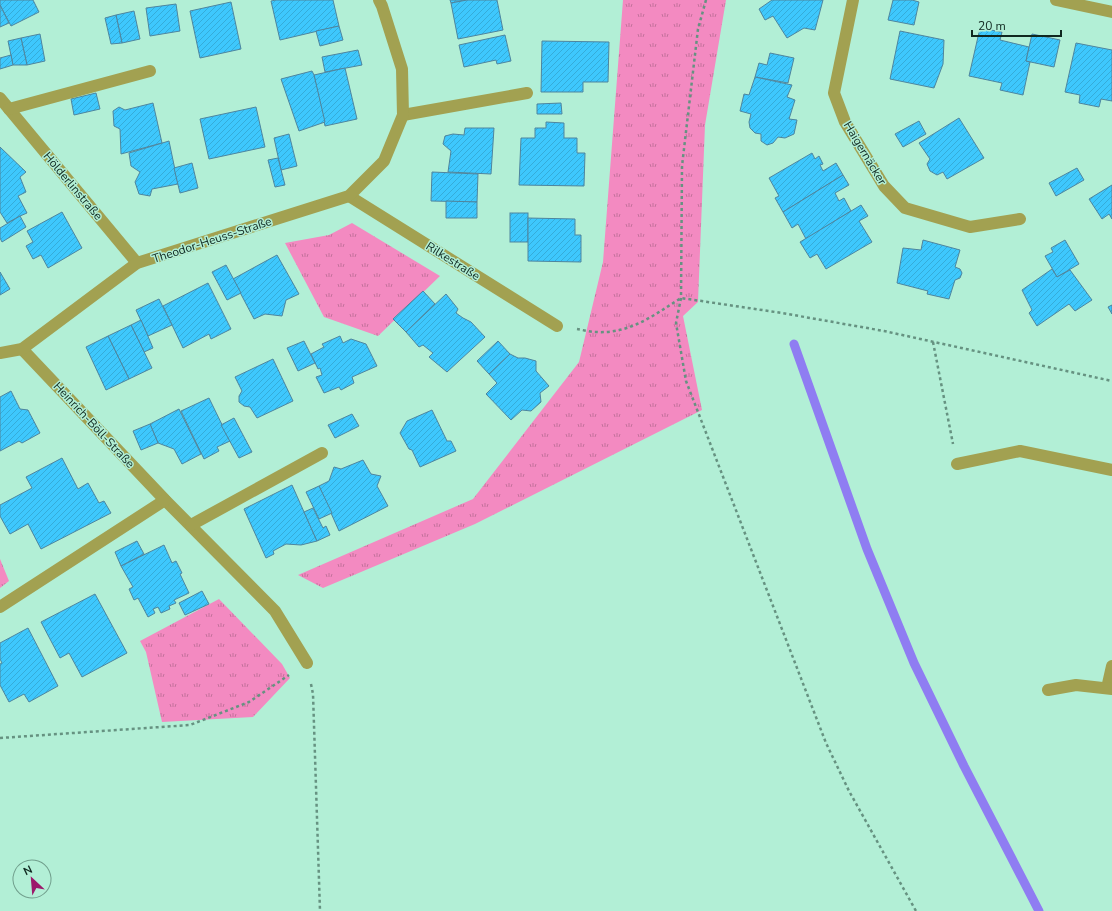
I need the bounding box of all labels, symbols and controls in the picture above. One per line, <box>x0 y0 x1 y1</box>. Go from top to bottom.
scale bar <box>972 12 1061 38</box>
text: 20 m <box>978 18 1006 34</box>
street label: Haigernäcker <box>840 118 891 188</box>
street label: Hölderlinstraße <box>40 149 106 223</box>
street label: Theodor-Heuss-Straße <box>150 213 274 267</box>
street label: Rilkestraße <box>423 238 483 284</box>
street label: Heinrich-Böll-Straße <box>50 379 138 471</box>
north arrow <box>12 859 52 899</box>
text: N <box>21 862 35 879</box>

